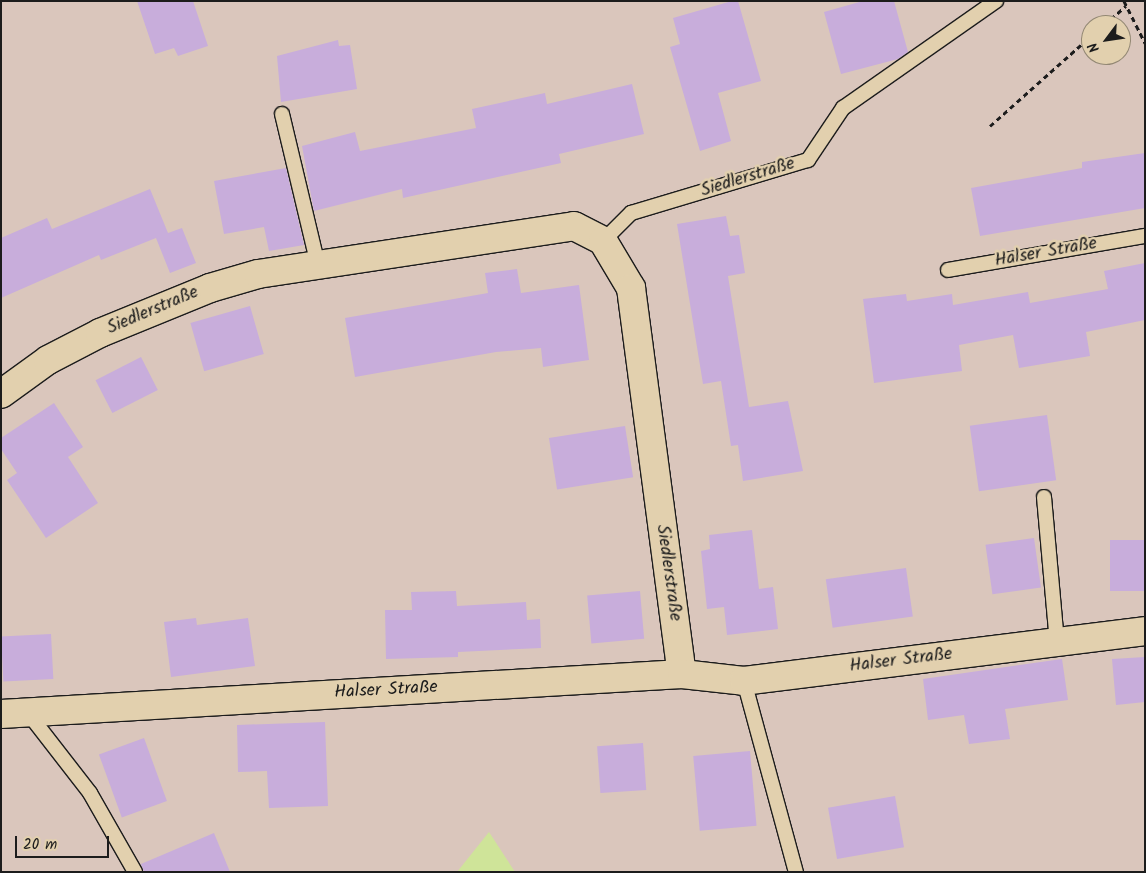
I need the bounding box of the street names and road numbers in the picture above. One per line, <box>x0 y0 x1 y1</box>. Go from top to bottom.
street label: Siedlerstraße <box>698 153 798 203</box>
street label: Halser Straße <box>993 233 1099 273</box>
street label: Siedlerstraße <box>104 282 202 340</box>
street label: Siedlerstraße <box>651 523 685 623</box>
street label: Halser Straße <box>848 644 954 678</box>
street label: Halser Straße <box>334 678 438 704</box>

